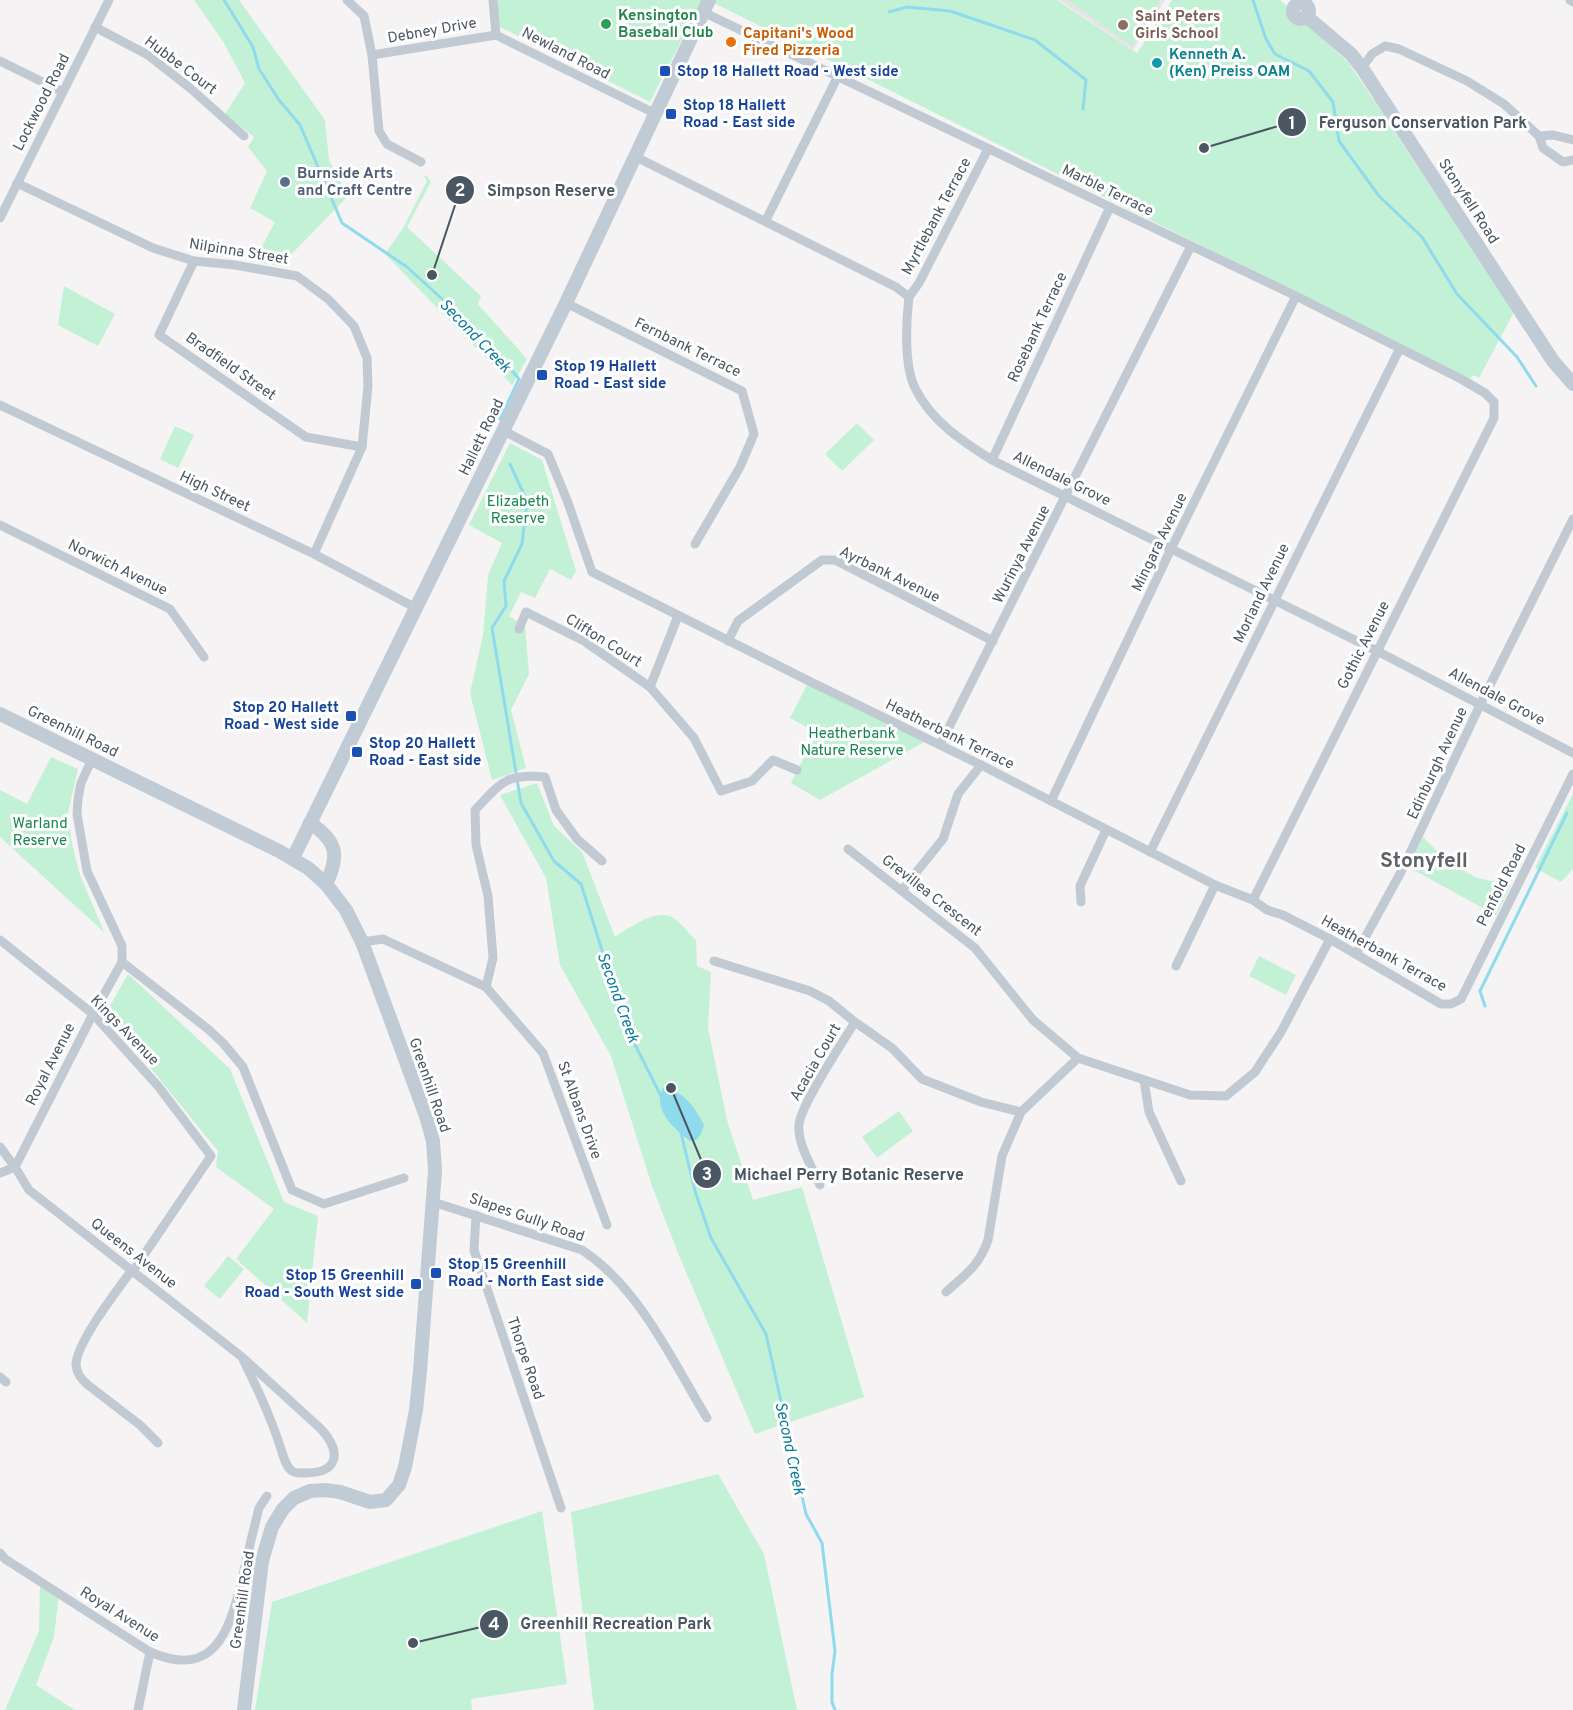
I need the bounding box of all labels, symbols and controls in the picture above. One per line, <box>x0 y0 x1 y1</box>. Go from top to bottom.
place label: Kensington Baseball Club <box>618 7 713 43</box>
place label: Saint Peters Girls School <box>1135 8 1220 44</box>
street label: Debney Drive <box>386 14 478 49</box>
marker: Kensington Baseball Club <box>599 17 613 31</box>
marker: Saint Peters Girls School <box>1116 18 1130 32</box>
street label: Newland Road <box>518 24 613 85</box>
place label: Capitani's Wood Fired Pizzeria <box>743 25 854 61</box>
street label: Hubbe Court <box>140 33 220 100</box>
marker: Capitani's Wood Fired Pizzeria <box>724 35 738 49</box>
place label: Kenneth A. (Ken) Preiss OAM <box>1169 46 1290 82</box>
street label: Lockwood Road <box>10 51 75 155</box>
marker: Kenneth A. (Ken) Preiss OAM <box>1150 56 1164 70</box>
place label: Stop 18 Hallett Road - West side <box>677 63 899 82</box>
marker: Stop 18 Hallett Road - West side <box>658 64 672 78</box>
place label: Stop 18 Hallett Road - East side <box>683 97 795 133</box>
callout: Ferguson Conservation Park <box>1277 105 1540 139</box>
marker: Stop 18 Hallett Road - East side <box>664 107 678 121</box>
text: 1 <box>1288 113 1296 136</box>
text: Ferguson Conservation Park <box>1319 114 1527 134</box>
street label: Myrtlebank Terrace <box>898 155 976 279</box>
street label: Stonyfell Road <box>1433 156 1502 248</box>
street label: Marble Terrace <box>1058 161 1156 222</box>
place label: Burnside Arts and Craft Centre <box>297 165 412 201</box>
callout: Simpson Reserve <box>445 173 627 207</box>
marker: Burnside Arts and Craft Centre <box>278 175 292 189</box>
text: 2 <box>454 180 466 203</box>
text: Simpson Reserve <box>487 182 615 202</box>
street label: Nilpinna Street <box>188 235 290 270</box>
street label: Rosebank Terrace <box>1004 269 1072 386</box>
water label: Second Creek <box>434 295 515 378</box>
street label: Fernbank Terrace <box>631 314 744 382</box>
street label: Bradfield Street <box>181 329 279 405</box>
place label: Stop 19 Hallett Road - East side <box>554 358 666 394</box>
marker: Stop 19 Hallett Road - East side <box>535 368 549 382</box>
street label: Hallett Road <box>456 396 509 479</box>
street label: Allendale Grove <box>1009 447 1113 511</box>
street label: High Street <box>176 468 253 517</box>
street label: Mingara Avenue <box>1128 490 1192 595</box>
park label: Elizabeth Reserve <box>487 493 549 529</box>
street label: Wurinya Avenue <box>989 502 1055 607</box>
street label: Norwich Avenue <box>64 536 170 601</box>
street label: Morland Avenue <box>1230 541 1295 647</box>
street label: Ayrbank Avenue <box>836 543 943 608</box>
street label: Gothic Avenue <box>1334 598 1395 693</box>
street label: Clifton Court <box>561 610 645 672</box>
street label: Allendale Grove <box>1445 664 1548 731</box>
street label: Heatherbank Terrace <box>882 696 1017 775</box>
place label: Stop 20 Hallett Road - West side <box>224 699 339 735</box>
street label: Greenhill Road <box>24 702 121 763</box>
street label: Edinburgh Avenue <box>1404 705 1473 823</box>
marker: Stop 20 Hallett Road - West side <box>344 709 358 723</box>
park label: Heatherbank Nature Reserve <box>800 725 904 761</box>
place label: Stop 20 Hallett Road - East side <box>369 735 481 771</box>
marker: Stop 20 Hallett Road - East side <box>350 745 364 759</box>
park label: Warland Reserve <box>12 815 68 851</box>
street label: Penfold Road <box>1473 841 1531 930</box>
district label: Stonyfell <box>1380 848 1468 875</box>
street label: Grevillea Crescent <box>877 851 985 941</box>
street label: Heatherbank Terrace <box>1317 912 1450 997</box>
water label: Second Creek <box>592 950 643 1046</box>
street label: Kings Avenue <box>86 992 162 1070</box>
street label: Royal Avenue <box>22 1020 80 1109</box>
street label: Acacia Court <box>786 1020 846 1105</box>
street label: Greenhill Road <box>403 1036 454 1135</box>
street label: St Albans Drive <box>552 1059 605 1162</box>
callout: Michael Perry Botanic Reserve <box>692 1157 976 1191</box>
text: 3 <box>702 1164 712 1187</box>
text: Michael Perry Botanic Reserve <box>734 1166 964 1186</box>
street label: Slapes Gully Road <box>466 1190 587 1247</box>
street label: Queens Avenue <box>86 1215 180 1294</box>
place label: Stop 15 Greenhill Road - North East side <box>448 1256 604 1292</box>
marker: Stop 15 Greenhill Road - North East side <box>429 1266 443 1280</box>
place label: Stop 15 Greenhill Road - South West side <box>244 1267 404 1303</box>
marker: Stop 15 Greenhill Road - South West side <box>409 1277 423 1291</box>
street label: Thorpe Road <box>502 1314 548 1402</box>
water label: Second Creek <box>769 1400 809 1498</box>
street label: Greenhill Road <box>227 1550 260 1651</box>
street label: Royal Avenue <box>76 1583 163 1647</box>
callout: Greenhill Recreation Park <box>479 1607 724 1641</box>
text: 4 <box>488 1614 500 1637</box>
text: Greenhill Recreation Park <box>520 1615 712 1635</box>

